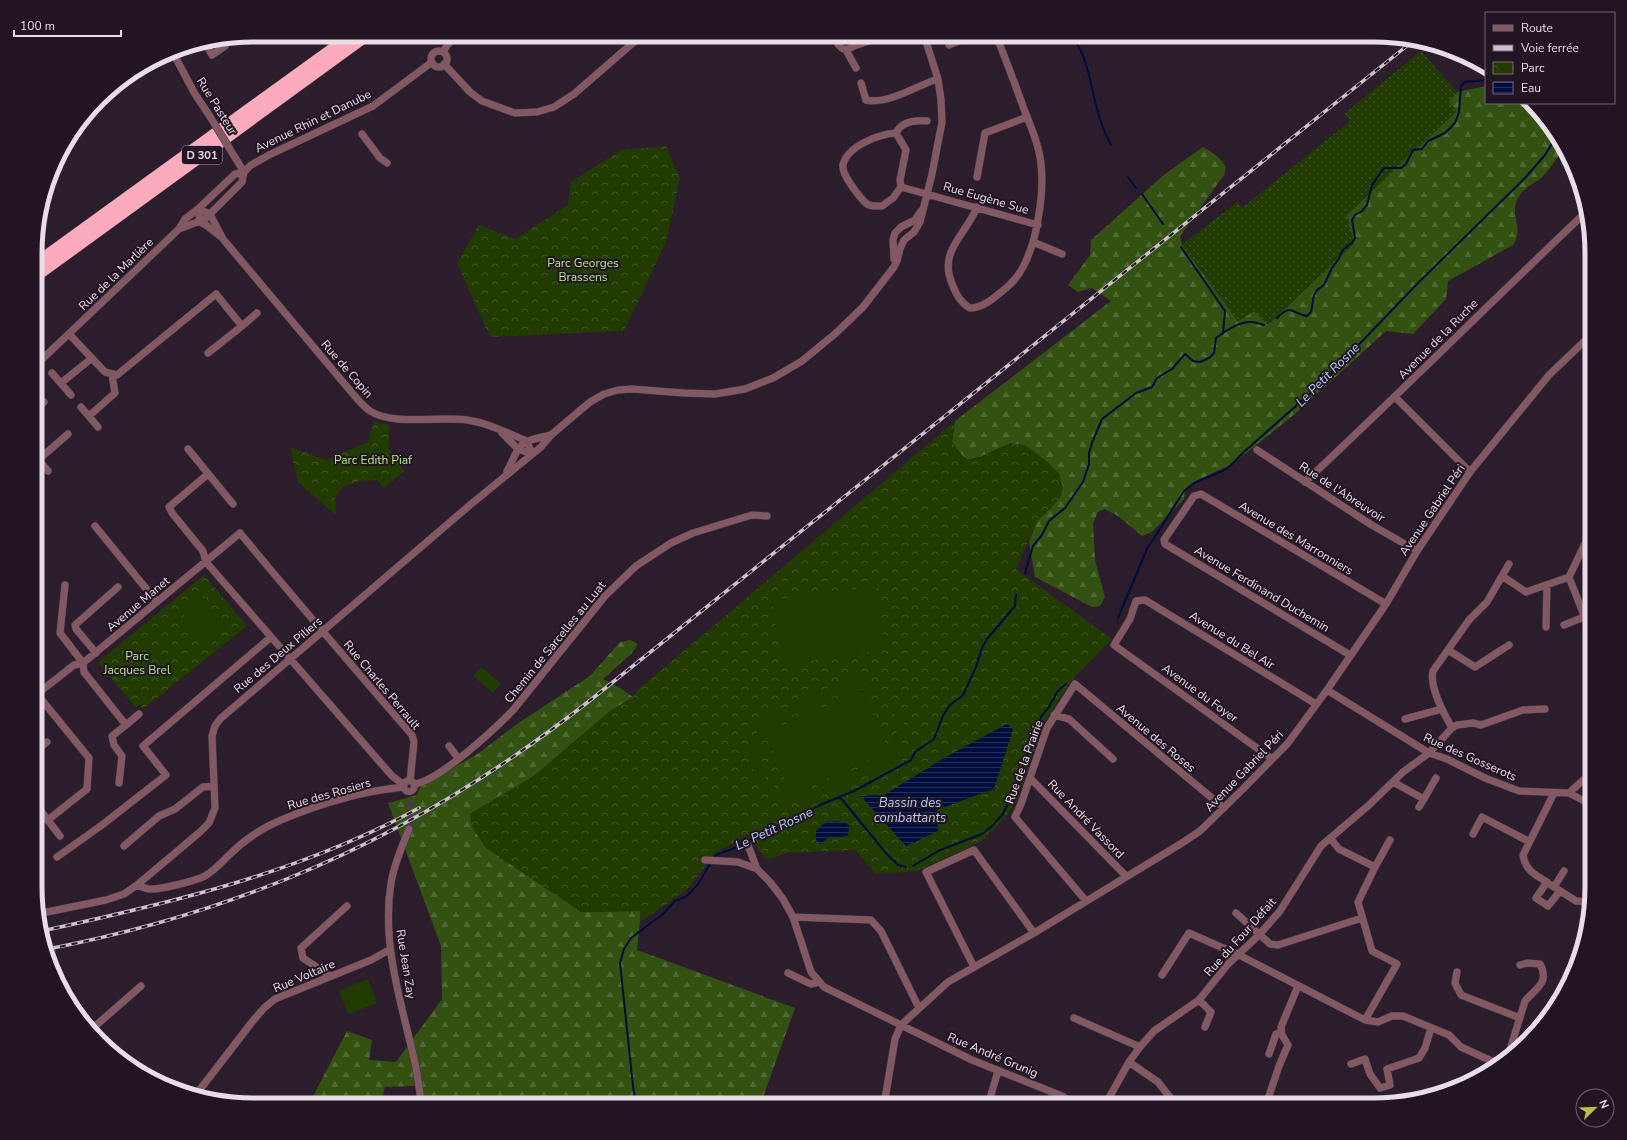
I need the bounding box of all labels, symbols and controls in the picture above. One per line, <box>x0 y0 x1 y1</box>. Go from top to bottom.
scale bar <box>14 12 121 38</box>
legend <box>1485 12 1615 104</box>
text: 100 m <box>20 18 55 34</box>
text: Route <box>1521 20 1553 36</box>
text: Voie ferrée <box>1520 40 1579 56</box>
text: Parc <box>1521 60 1545 76</box>
street label: Rue Pasteur <box>193 74 241 138</box>
text: Eau <box>1521 80 1541 96</box>
street label: Avenue Rhin et Danube <box>252 86 374 156</box>
road number: D 301 <box>182 146 222 164</box>
street label: Rue Eugène Sue <box>941 178 1031 218</box>
street label: Rue de la Marlière <box>75 234 157 314</box>
park label: Parc Georges Brassens <box>547 255 619 285</box>
street label: Avenue de la Ruche <box>1395 296 1481 382</box>
street label: Rue de Copin <box>317 337 377 401</box>
water label: Le Petit Rosne <box>1292 339 1364 411</box>
park label: Parc Edith Piaf <box>334 452 413 468</box>
street label: Rue de l'Abreuvoir <box>1296 458 1389 526</box>
street label: Avenue Gabriel Péri <box>1395 461 1469 559</box>
street label: Avenue des Marronniers <box>1236 497 1356 579</box>
street label: Avenue Ferdinand Duchemin <box>1191 542 1333 636</box>
street label: Avenue Manet <box>103 572 174 635</box>
street label: Chemin de Sarcelles au Luat <box>501 577 610 706</box>
street label: Avenue du Bel Air <box>1186 607 1278 673</box>
street label: Rue des Deux Piliers <box>230 613 326 697</box>
street label: Rue Charles Perrault <box>340 637 424 733</box>
park label: Parc Jacques Brel <box>103 648 171 678</box>
street label: Avenue du Foyer <box>1159 660 1242 726</box>
street label: Avenue des Roses <box>1113 700 1199 776</box>
street label: Rue de la Prairie <box>1001 718 1047 806</box>
street label: Avenue Gabriel Péri <box>1201 727 1287 815</box>
street label: Rue des Gosserots <box>1421 729 1519 785</box>
street label: Rue des Rosiers <box>285 774 373 814</box>
street label: Rue André Vassord <box>1044 776 1128 862</box>
water label: Bassin des combattants <box>874 794 946 827</box>
water label: Le Petit Rosne <box>732 803 816 855</box>
street label: Rue du Four Défait <box>1200 894 1280 980</box>
street label: Rue Jean Zay <box>393 928 420 1001</box>
street label: Rue Voltaire <box>271 956 337 996</box>
street label: Rue André Grunig <box>945 1029 1041 1081</box>
north arrow <box>1575 1088 1615 1128</box>
text: N <box>1595 1098 1612 1111</box>

